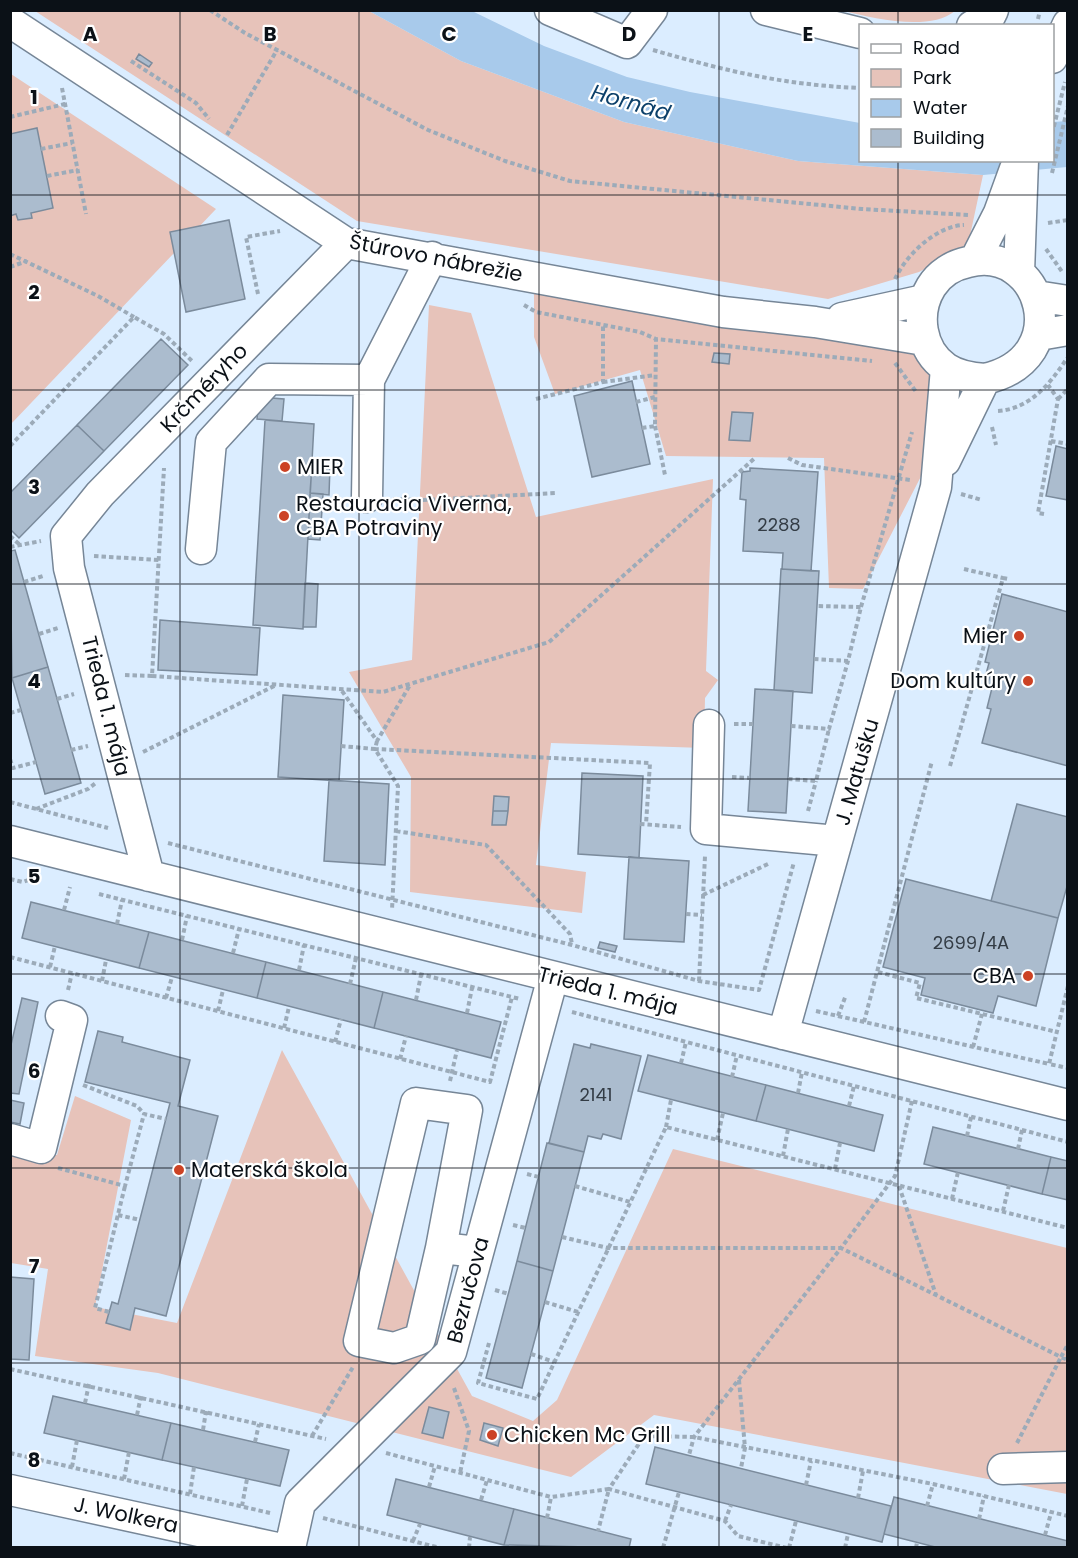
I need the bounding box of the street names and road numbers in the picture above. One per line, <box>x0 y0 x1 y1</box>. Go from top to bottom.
street label: Štúrovo nábrežie <box>347 226 525 289</box>
street label: Krčméryho <box>153 336 254 439</box>
street label: Trieda 1. mája <box>75 633 138 779</box>
street label: J. Matušku <box>827 715 886 829</box>
street label: Trieda 1. mája <box>535 959 681 1022</box>
street label: Bezručova <box>439 1234 496 1346</box>
street label: J. Wolkera <box>71 1489 181 1540</box>

